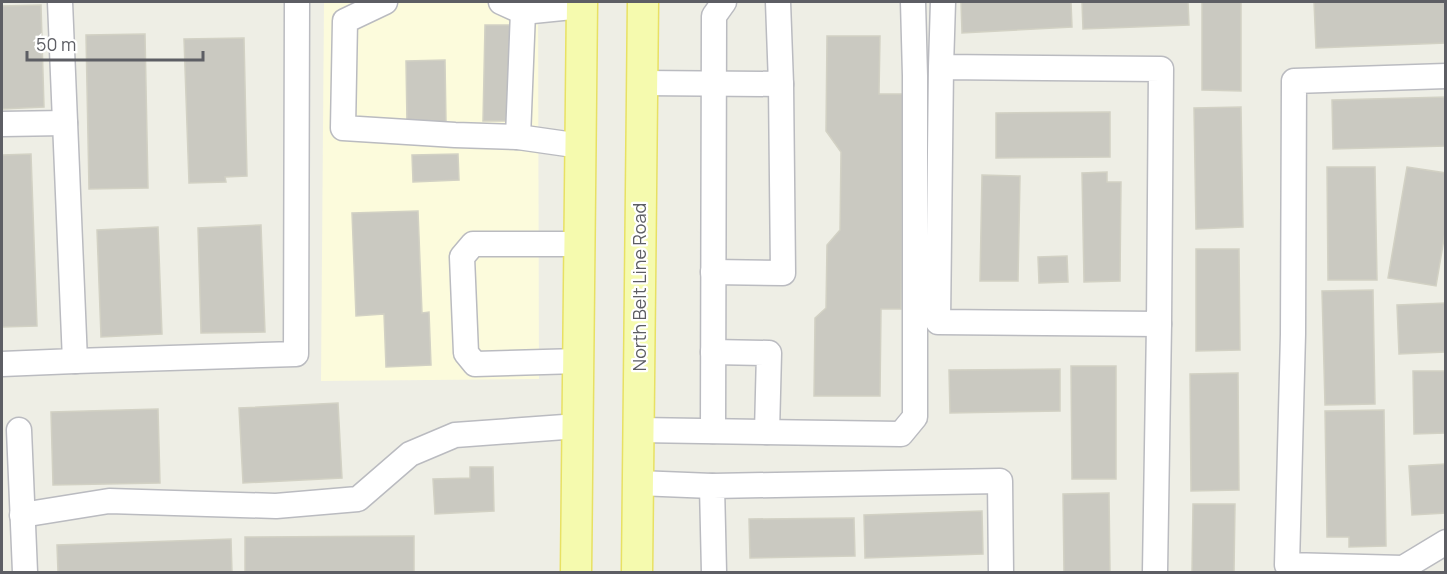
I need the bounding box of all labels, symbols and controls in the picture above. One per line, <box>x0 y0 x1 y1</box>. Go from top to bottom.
scale bar <box>27 24 202 62</box>
text: 50 m <box>36 32 76 56</box>
street label: North Belt Line Road <box>627 203 651 371</box>

